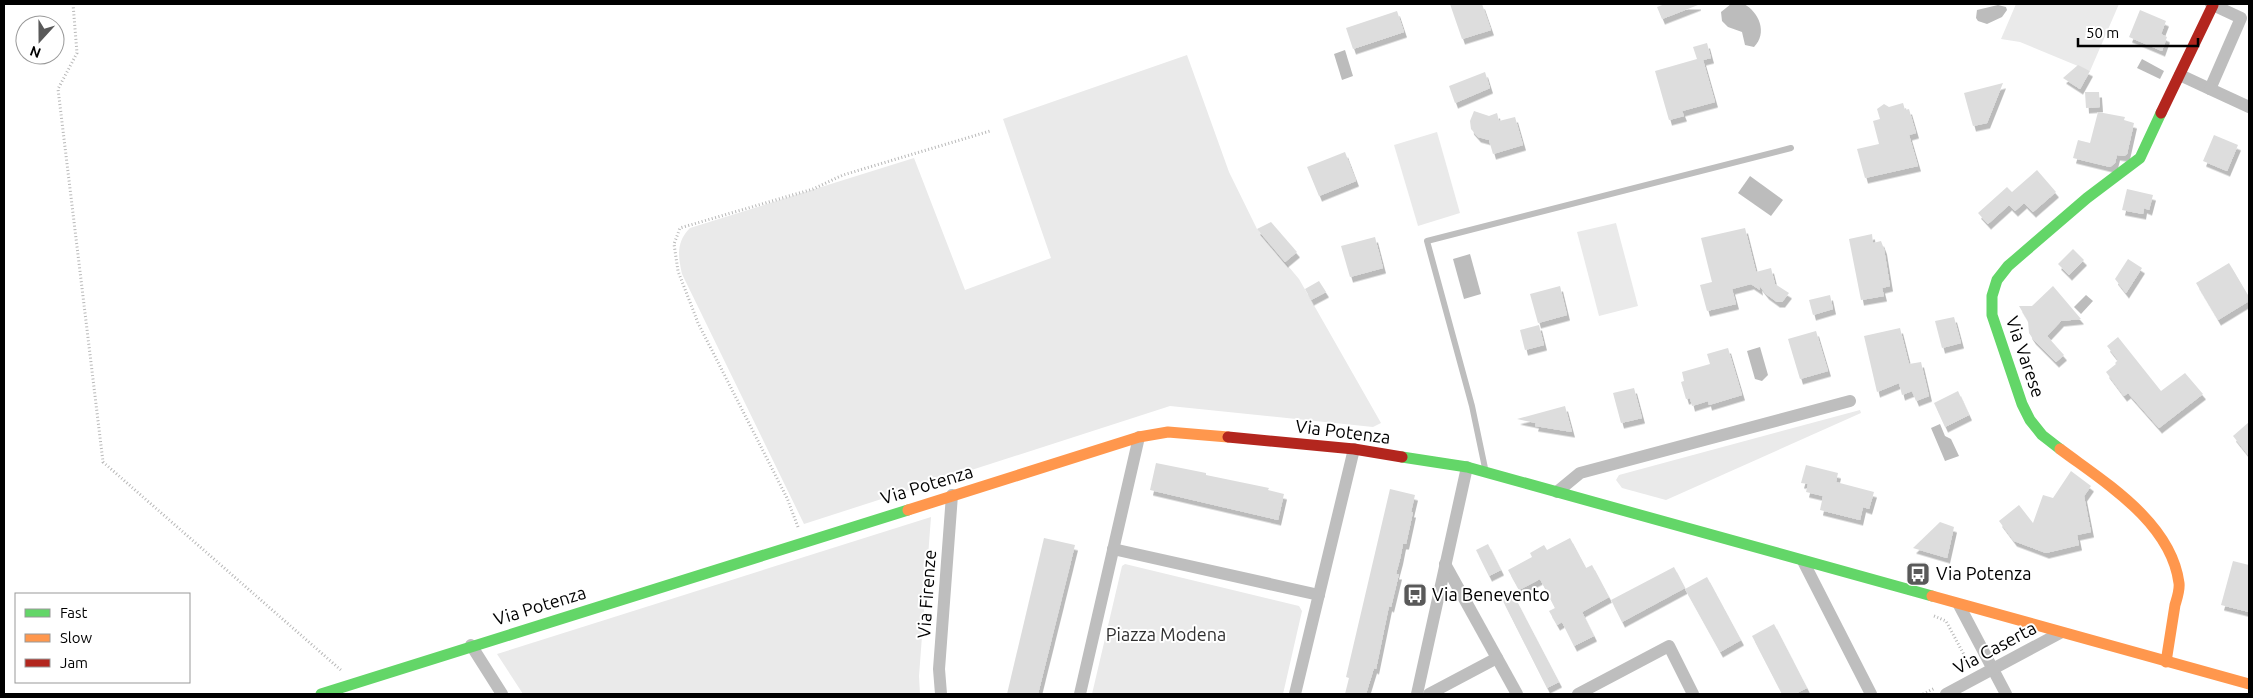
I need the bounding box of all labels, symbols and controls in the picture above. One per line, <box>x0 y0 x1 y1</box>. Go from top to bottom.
north arrow <box>15 15 65 65</box>
scale bar <box>2078 15 2198 47</box>
text: 50 m <box>2086 24 2119 41</box>
text: N <box>28 43 43 61</box>
street label: Via Varese <box>2003 313 2049 400</box>
street label: Via Potenza <box>1294 415 1392 447</box>
street label: Via Potenza <box>878 461 975 508</box>
street label: Via Firenze <box>913 549 939 639</box>
bus stop icon: Via Potenza <box>1905 561 1931 587</box>
place label: Via Potenza <box>1936 563 2032 583</box>
street label: Via Potenza <box>491 582 588 629</box>
bus stop icon: Via Benevento <box>1402 582 1428 608</box>
place label: Via Benevento <box>1432 584 1550 604</box>
legend <box>15 593 190 683</box>
text: Fast <box>60 604 88 621</box>
street label: Via Caserta <box>1950 617 2039 677</box>
park label: Piazza Modena <box>1106 624 1226 644</box>
text: Slow <box>60 629 93 646</box>
text: Jam <box>60 654 88 671</box>

